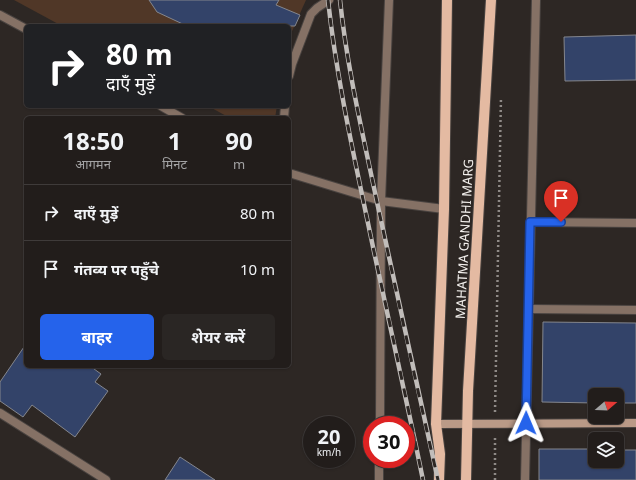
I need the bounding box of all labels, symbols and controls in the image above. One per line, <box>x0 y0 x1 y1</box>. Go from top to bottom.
text: 80 m <box>106 35 173 73</box>
icon: right <box>40 40 92 92</box>
text: दाएँ मुड़ें <box>106 71 155 95</box>
text: 18:50 <box>62 124 124 157</box>
text: 1 <box>168 124 181 157</box>
text: 90 <box>225 124 253 157</box>
text: आगमन <box>75 155 111 173</box>
text: मिनट <box>162 155 187 173</box>
text: m <box>233 155 245 173</box>
street label: MAHATMA GANDHI MARG <box>451 159 477 319</box>
pin <box>544 181 578 222</box>
icon: arrive <box>550 187 572 209</box>
icon: right <box>40 202 62 224</box>
text: दाएँ मुड़ें <box>74 203 118 223</box>
text: 80 m <box>240 203 275 223</box>
icon: arrive <box>40 258 62 280</box>
text: गंतव्य पर पहुँचे <box>74 259 159 279</box>
text: 10 m <box>240 259 275 279</box>
button: बाहर <box>40 314 154 360</box>
button: शेयर करें <box>162 314 275 360</box>
north arrow <box>588 388 624 424</box>
map controls <box>588 388 624 468</box>
position arrow <box>505 402 547 444</box>
speed limit sign: 30 <box>363 416 415 468</box>
text: 20 <box>318 423 340 450</box>
button: layers <box>588 432 624 468</box>
text: km/h <box>317 445 341 459</box>

